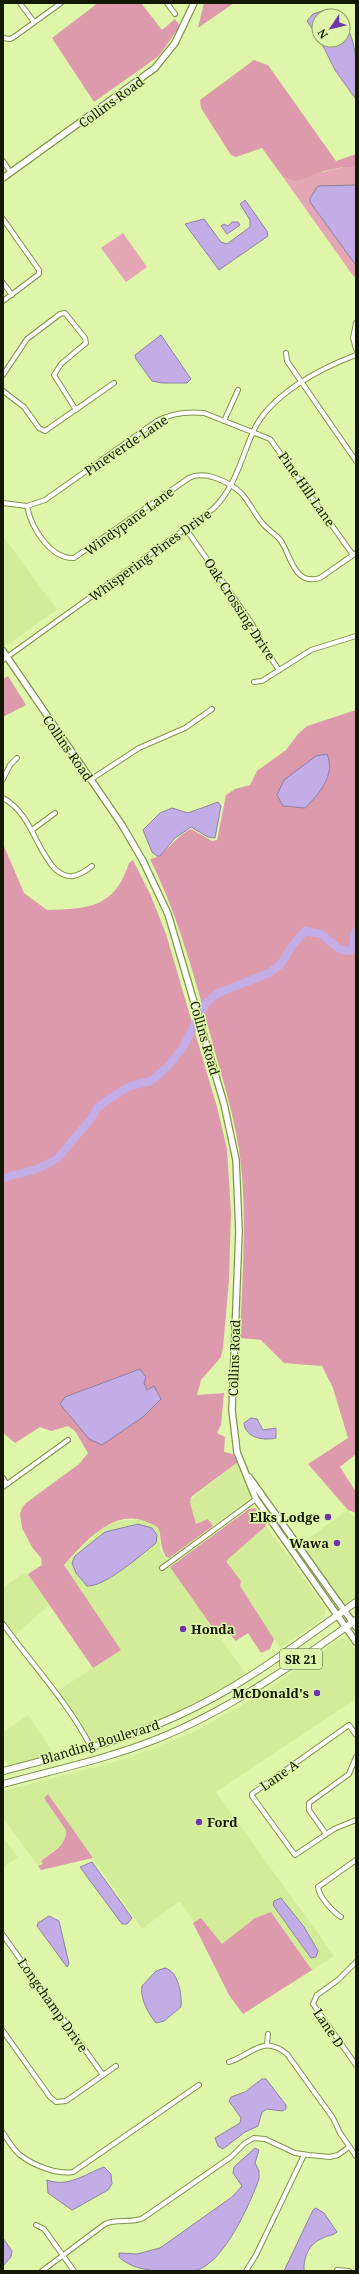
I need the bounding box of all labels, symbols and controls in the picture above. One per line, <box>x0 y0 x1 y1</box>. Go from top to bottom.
north arrow <box>311 8 351 48</box>
text: N <box>314 26 331 42</box>
street label: Collins Road <box>75 72 147 132</box>
street label: Pineverde Lane <box>81 410 171 480</box>
street label: Pine Hill Lane <box>275 448 339 530</box>
street label: Windypane Lane <box>81 482 177 560</box>
street label: Whispering Pines Drive <box>85 505 215 605</box>
street label: Oak Crossing Drive <box>200 554 280 664</box>
street label: Collins Road <box>39 711 97 785</box>
street label: Collins Road <box>186 999 224 1077</box>
street label: Collins Road <box>224 1319 244 1397</box>
place label: Elks Lodge <box>249 1508 320 1526</box>
marker: Elks Lodge <box>323 1512 333 1522</box>
place label: Wawa <box>289 1534 329 1552</box>
marker: Wawa <box>332 1538 342 1548</box>
place label: Honda <box>191 1620 235 1638</box>
marker: Honda <box>178 1624 188 1634</box>
road number: SR 21 <box>280 1649 322 1669</box>
place label: McDonald's <box>232 1684 309 1702</box>
marker: McDonald's <box>312 1688 322 1698</box>
street label: Blanding Boulevard <box>38 1715 162 1769</box>
street label: Lane A <box>256 1755 303 1795</box>
place label: Ford <box>207 1813 238 1831</box>
marker: Ford <box>194 1817 204 1827</box>
street label: Longchamp Drive <box>14 1954 92 2056</box>
street label: Lane D <box>309 2005 349 2051</box>

